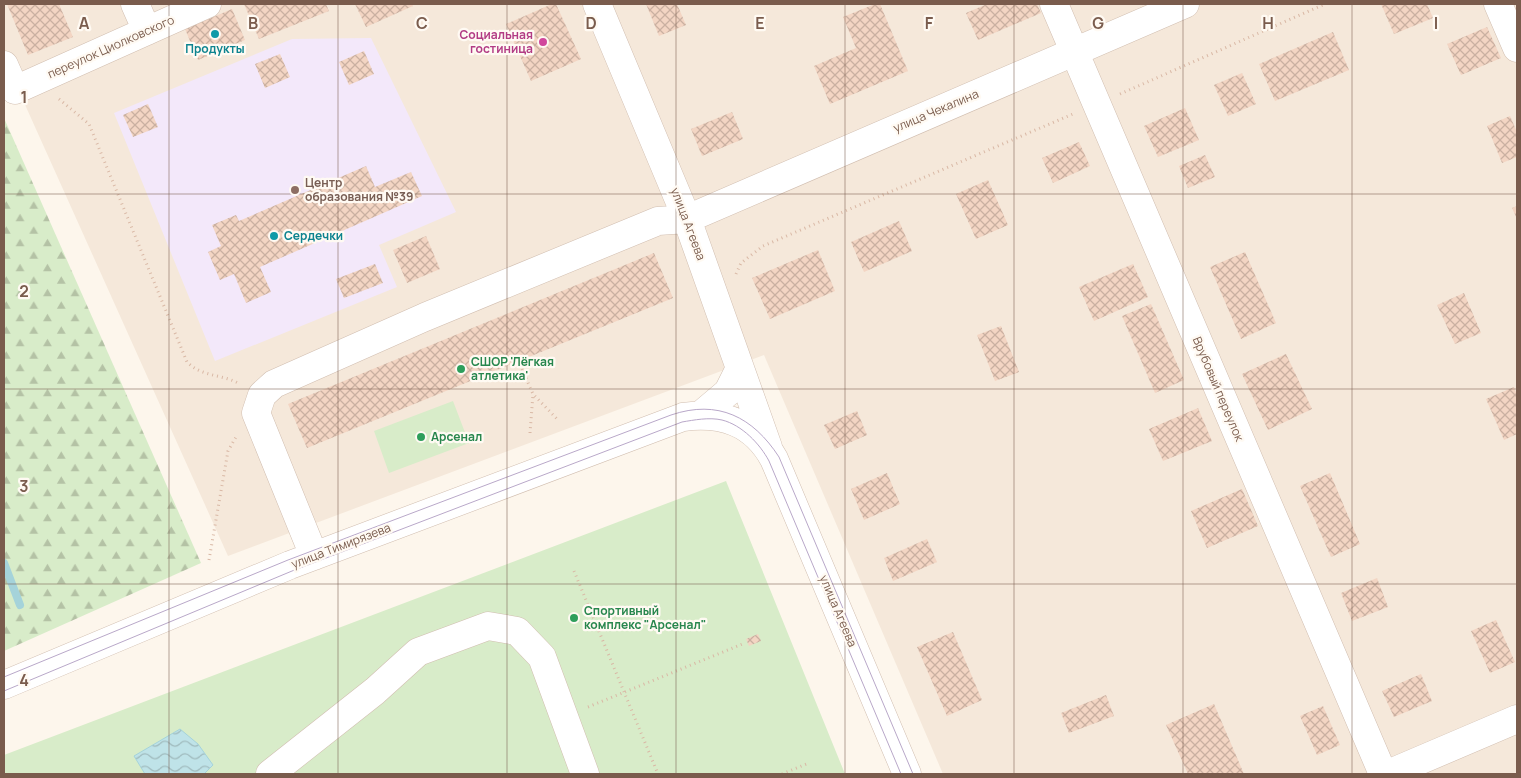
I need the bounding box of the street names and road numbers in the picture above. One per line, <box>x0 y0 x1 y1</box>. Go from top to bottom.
street label: переулок Циолковского <box>45 11 177 82</box>
street label: улица Чекалина <box>891 85 981 136</box>
street label: улица Агеева <box>667 185 710 263</box>
street label: Врубовый переулок <box>1189 334 1249 445</box>
street label: улица Тимирязева <box>289 519 393 572</box>
street label: улица Агеева <box>816 572 861 649</box>

